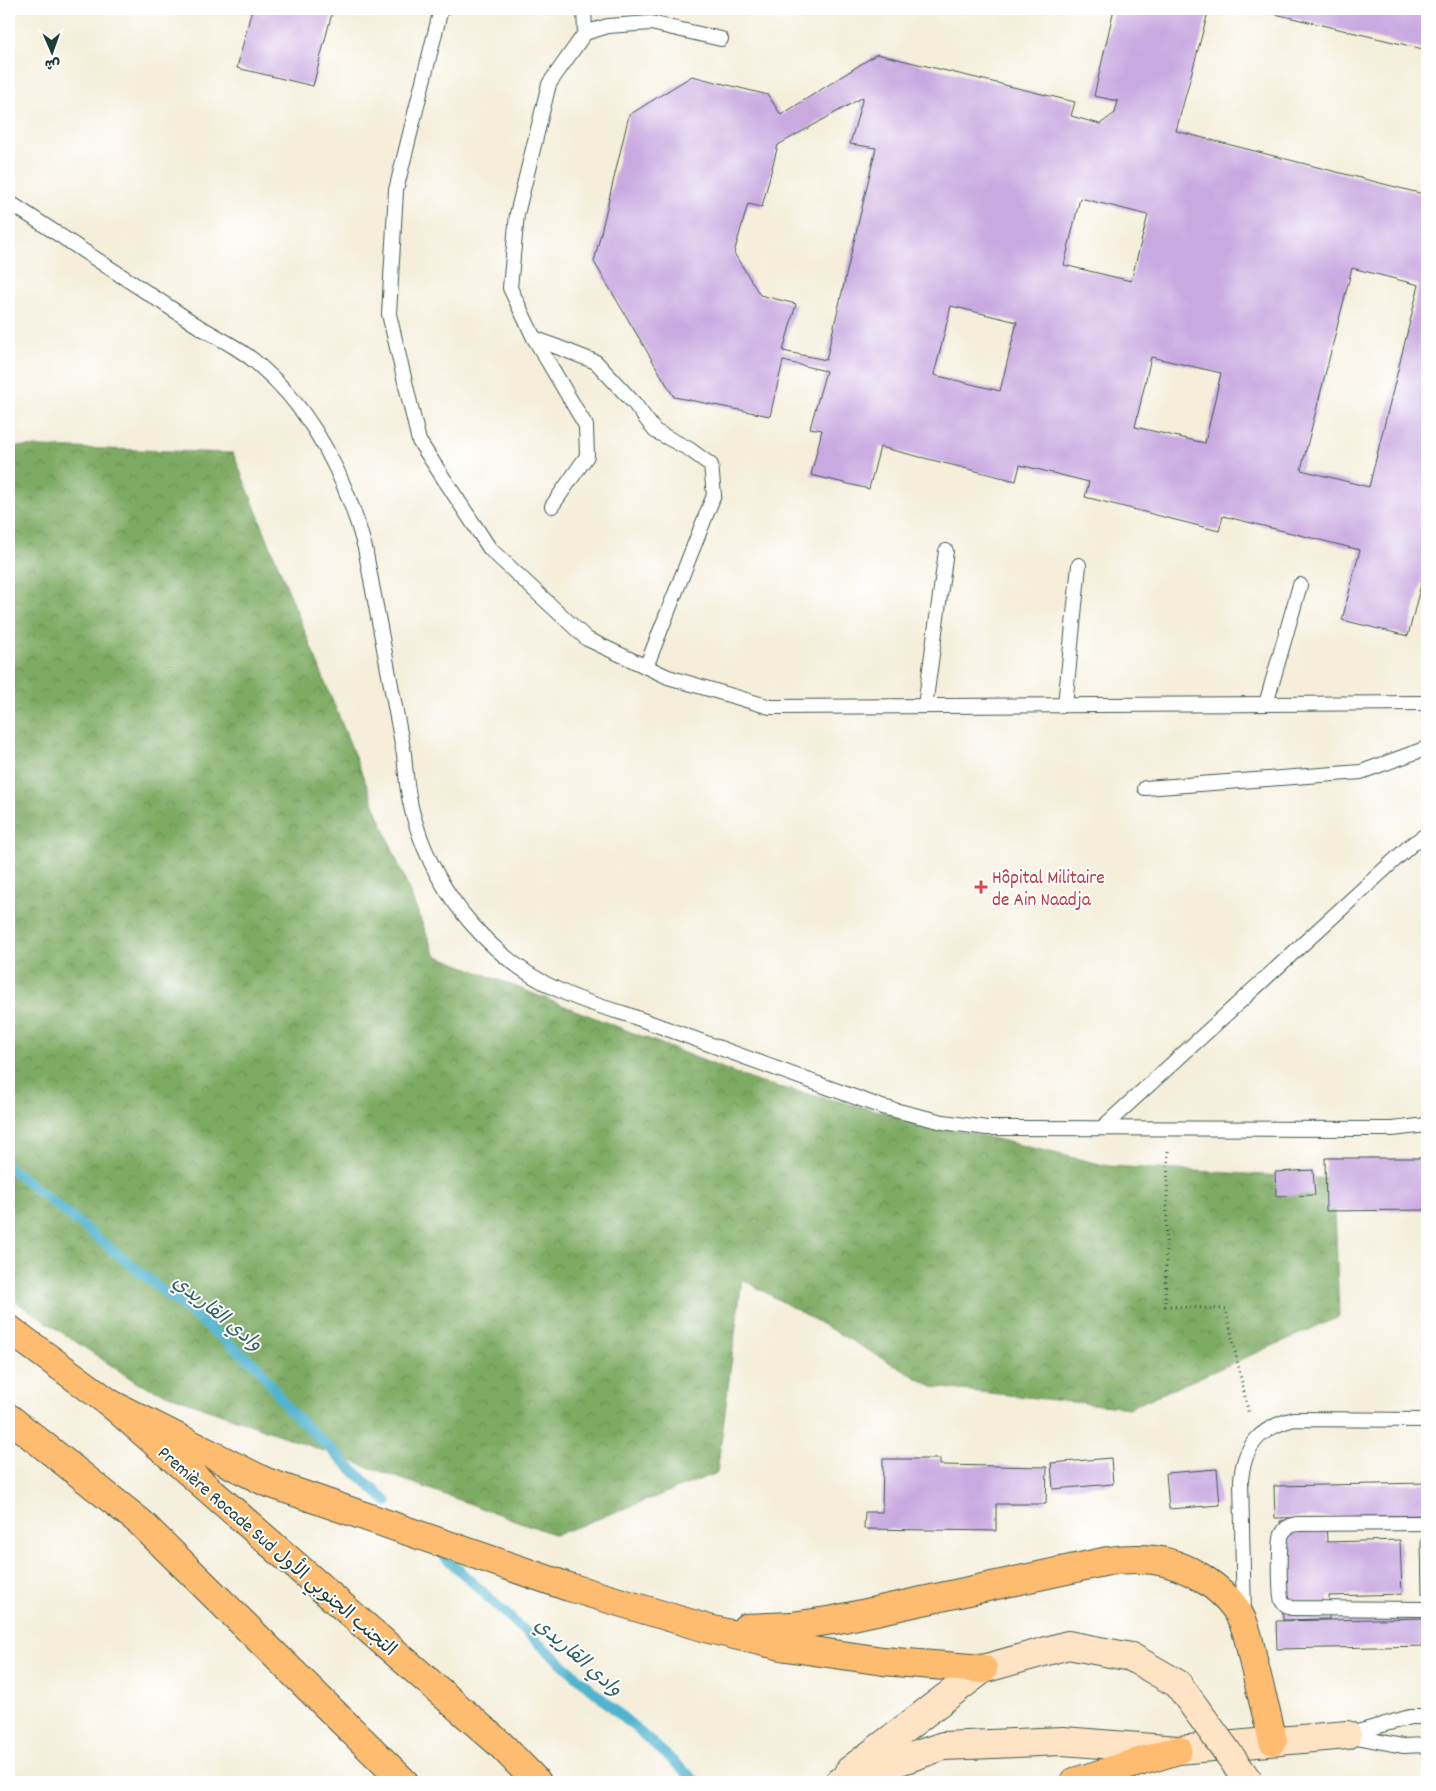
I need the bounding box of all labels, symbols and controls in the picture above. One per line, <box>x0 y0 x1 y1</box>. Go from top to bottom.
north arrow <box>28 28 78 78</box>
text: ش <box>44 53 60 73</box>
place label: Hôpital Militaire de Ain Naadja <box>992 866 1105 915</box>
marker: Hôpital Militaire de Ain Naadja <box>974 880 988 894</box>
water label: وادي القاريدي <box>165 1269 268 1360</box>
street label: Première Rocade Sud التجنب الجنوبي الأول <box>150 1440 402 1664</box>
water label: وادي القاريدي <box>527 1612 628 1705</box>

